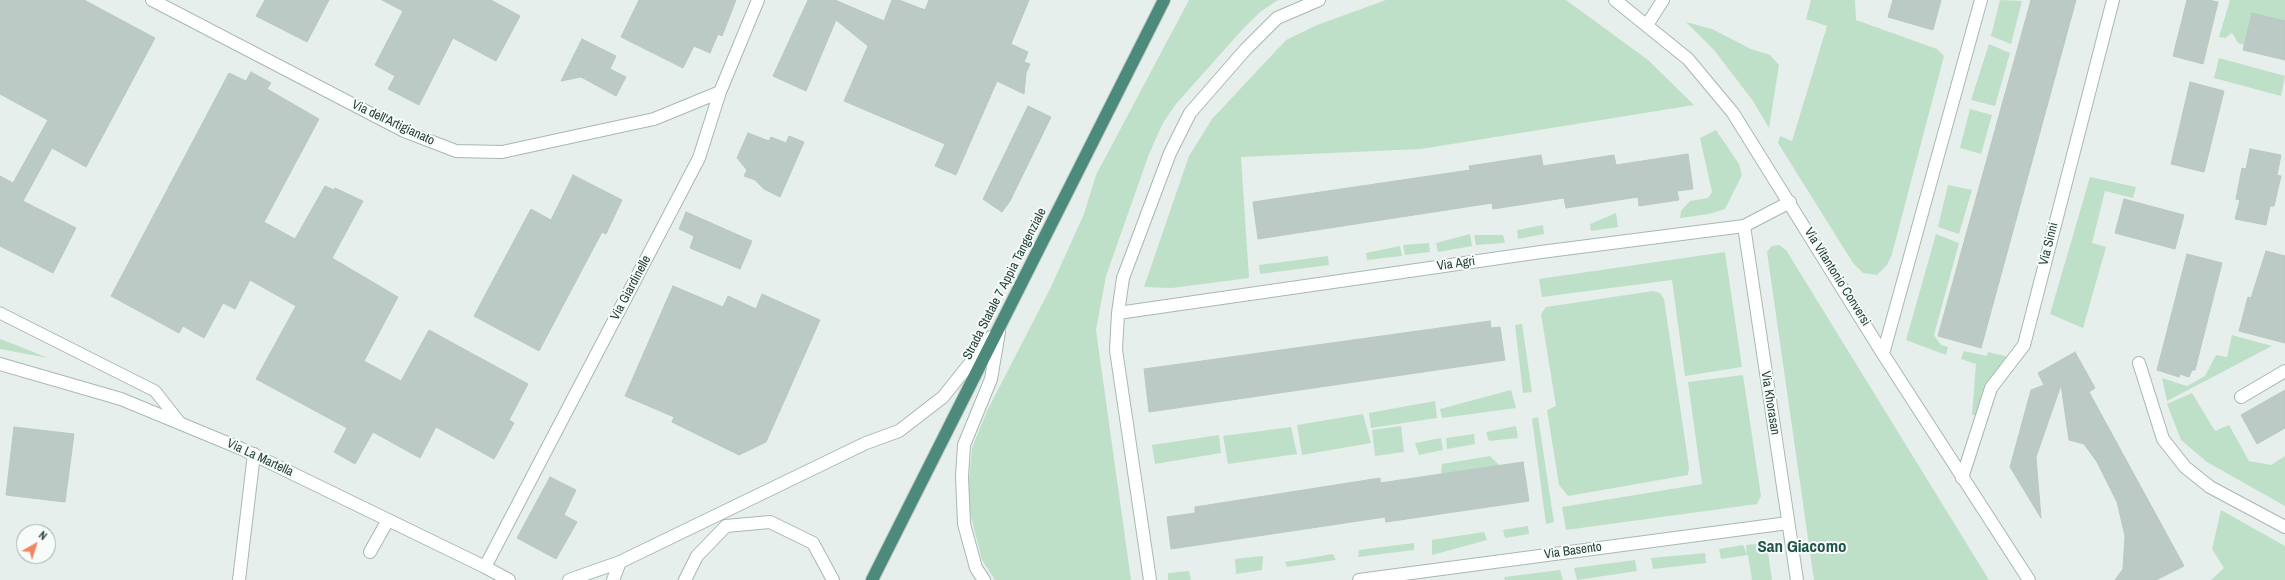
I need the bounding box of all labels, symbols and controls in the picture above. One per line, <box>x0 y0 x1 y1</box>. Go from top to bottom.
street label: Via dell'Artigianato <box>349 97 437 149</box>
street label: Strada Statale 7 Appia Tangenziale <box>960 206 1050 362</box>
street label: Via Sinni <box>2036 221 2062 267</box>
street label: Via Vitantonio Conversi <box>1800 225 1874 329</box>
street label: Via Giardinelle <box>607 253 655 323</box>
street label: Via Agri <box>1436 254 1476 274</box>
street label: Via Khorasan <box>1757 370 1783 436</box>
street label: Via La Martella <box>224 436 296 480</box>
north arrow <box>16 524 56 564</box>
text: N <box>36 528 50 543</box>
district label: San Giacomo <box>1757 537 1847 557</box>
street label: Via Basento <box>1543 539 1603 563</box>

